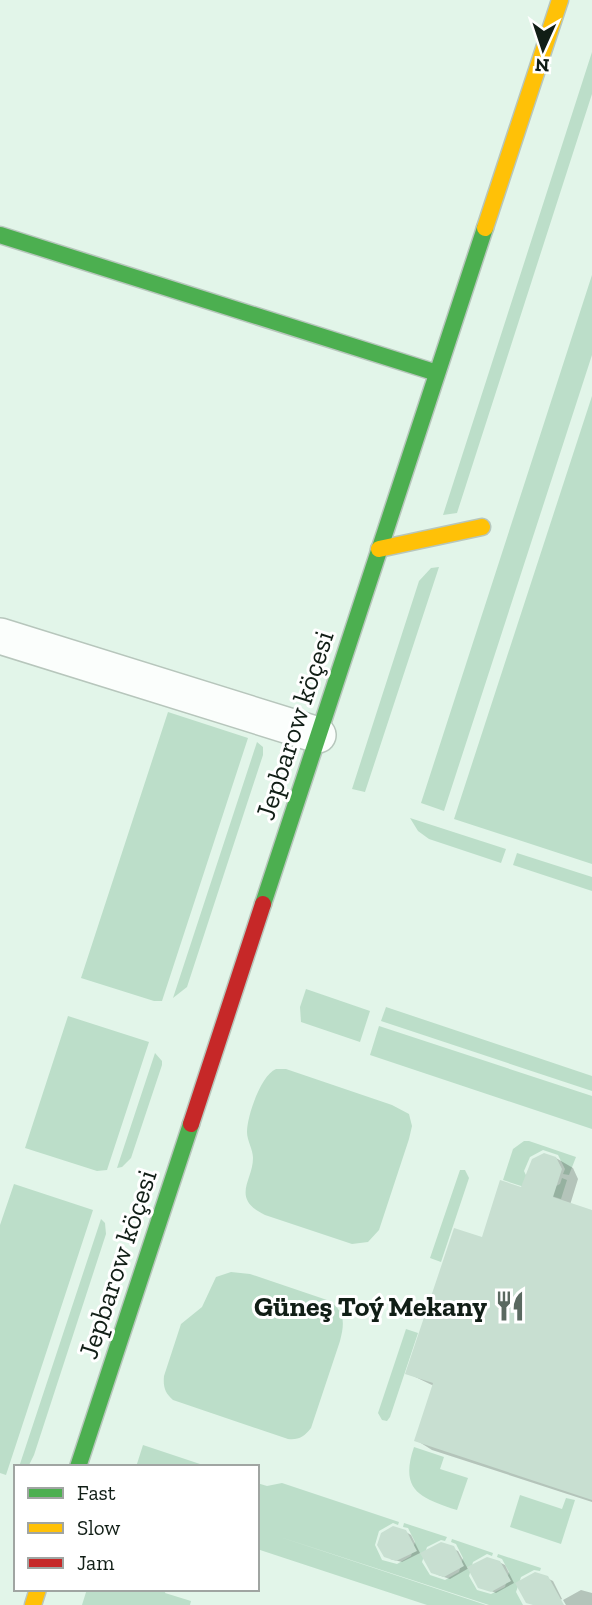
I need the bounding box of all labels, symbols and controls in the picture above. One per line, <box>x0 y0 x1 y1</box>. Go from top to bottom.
north arrow <box>508 14 578 84</box>
text: N <box>534 54 550 77</box>
street label: Jepbarow köçesi <box>248 626 341 824</box>
street label: Jepbarow köçesi <box>71 1165 164 1363</box>
restaurant icon: Güneş Toý Mekany <box>493 1289 527 1323</box>
place label: Güneş Toý Mekany <box>254 1290 487 1323</box>
legend <box>14 1465 259 1591</box>
text: Fast <box>77 1480 116 1505</box>
text: Slow <box>77 1515 120 1540</box>
text: Jam <box>77 1550 114 1575</box>

